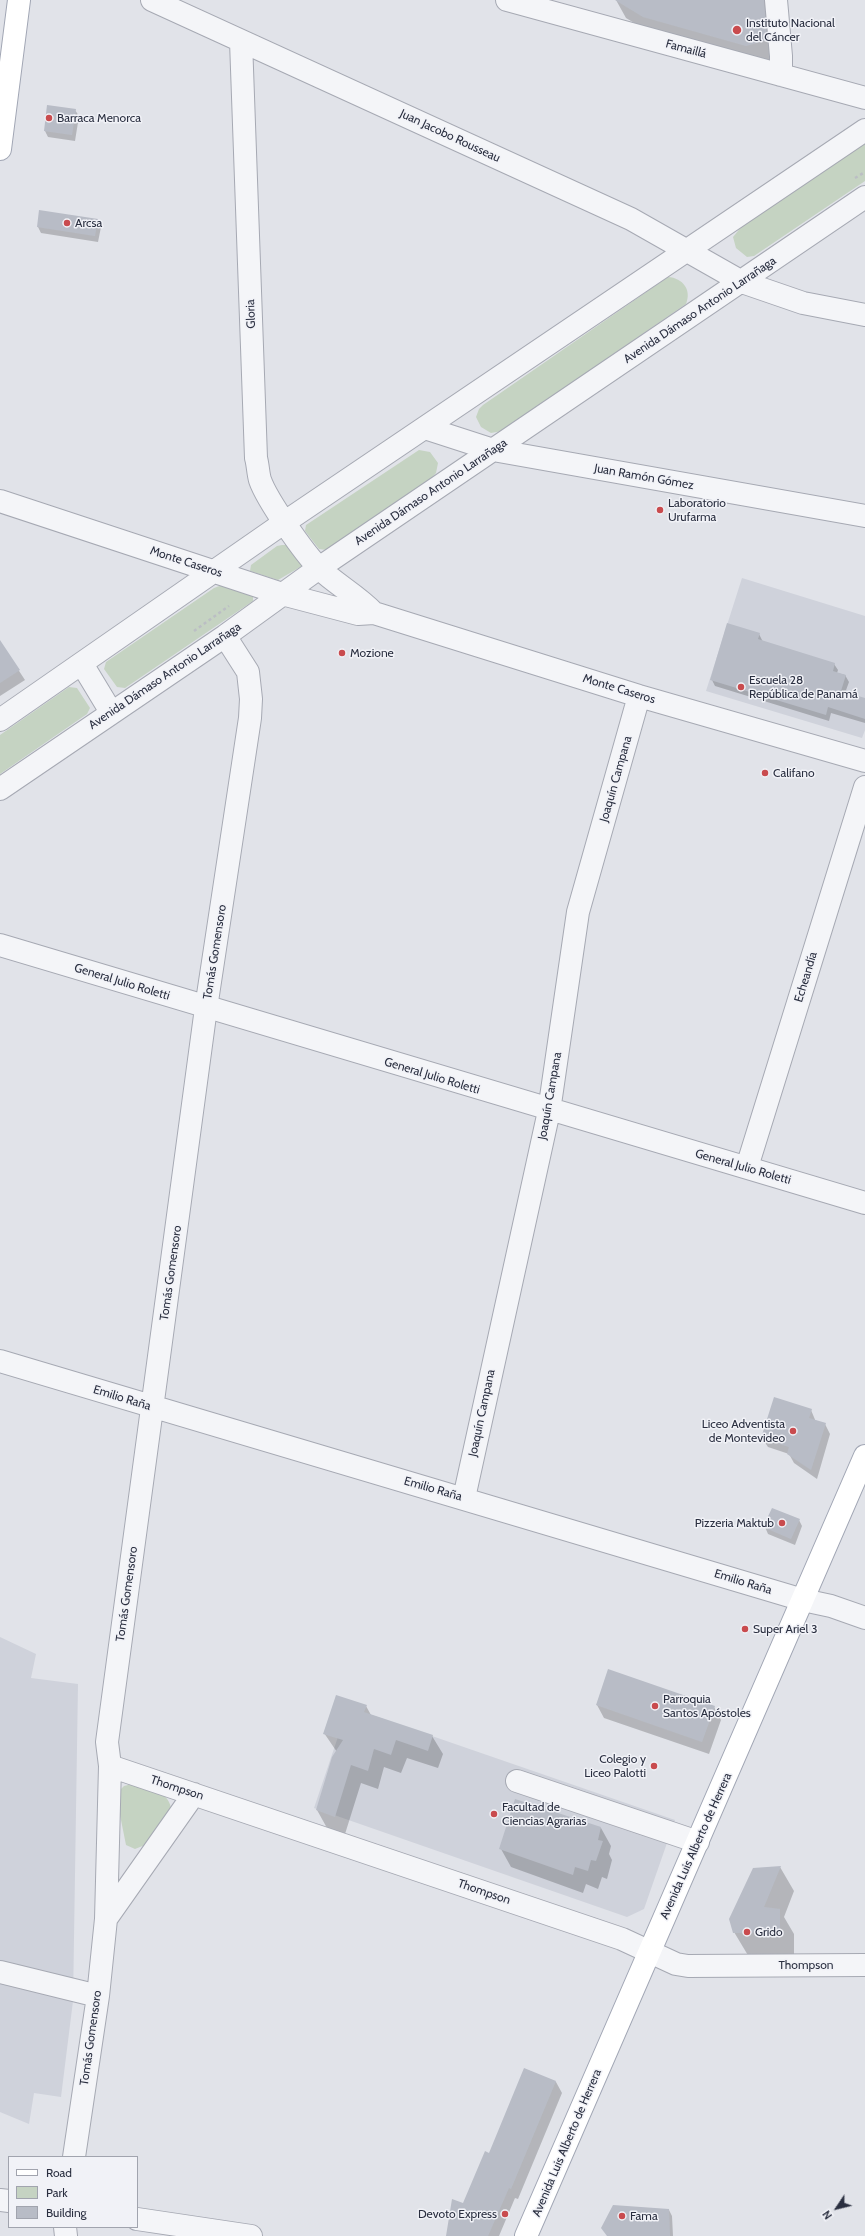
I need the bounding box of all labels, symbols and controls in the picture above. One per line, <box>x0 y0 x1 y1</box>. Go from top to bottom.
place label: Instituto Nacional del Cáncer <box>746 16 835 44</box>
marker: Instituto Nacional del Cáncer <box>731 24 743 36</box>
street label: Famaillá <box>664 37 708 61</box>
street label: Juan Jacobo Rousseau <box>398 106 502 166</box>
place label: Barraca Menorca <box>57 111 141 125</box>
marker: Barraca Menorca <box>44 113 54 123</box>
place label: Arcsa <box>75 216 102 230</box>
marker: Arcsa <box>62 218 72 228</box>
street label: Avenida Dámaso Antonio Larrañaga <box>621 254 779 366</box>
street label: Gloria <box>243 299 259 329</box>
street label: Avenida Dámaso Antonio Larrañaga <box>352 436 510 548</box>
street label: Juan Ramón Gómez <box>593 461 695 493</box>
place label: Laboratorio Urufarma <box>668 496 726 524</box>
marker: Laboratorio Urufarma <box>655 505 665 515</box>
street label: Monte Caseros <box>148 544 224 580</box>
street label: Avenida Dámaso Antonio Larrañaga <box>86 620 244 732</box>
place label: Mozione <box>350 646 394 660</box>
marker: Mozione <box>337 648 347 658</box>
street label: Monte Caseros <box>581 671 657 707</box>
place label: Escuela 28 República de Panamá <box>749 673 858 701</box>
marker: Escuela 28 República de Panamá <box>736 682 746 692</box>
street label: Joaquín Campana <box>597 734 635 824</box>
place label: Califano <box>773 766 815 780</box>
marker: Califano <box>760 768 770 778</box>
street label: Tomás Gomensoro <box>200 904 230 1000</box>
street label: Echeandía <box>792 950 820 1004</box>
street label: General Julio Roletti <box>73 961 171 1003</box>
street label: Joaquín Campana <box>535 1051 565 1141</box>
street label: General Julio Roletti <box>383 1055 481 1097</box>
street label: General Julio Roletti <box>693 1146 793 1188</box>
street label: Tomás Gomensoro <box>157 1225 185 1321</box>
street label: Joaquín Campana <box>466 1368 498 1458</box>
street label: Emilio Raña <box>91 1382 153 1414</box>
place label: Liceo Adventista de Montevideo <box>702 1417 785 1445</box>
marker: Liceo Adventista de Montevideo <box>788 1426 798 1436</box>
street label: Emilio Raña <box>402 1474 464 1504</box>
place label: Pizzeria Maktub <box>695 1516 774 1530</box>
marker: Pizzeria Maktub <box>777 1518 787 1528</box>
street label: Tomás Gomensoro <box>113 1546 141 1642</box>
street label: Emilio Raña <box>712 1566 774 1598</box>
place label: Super Ariel 3 <box>753 1622 817 1636</box>
marker: Super Ariel 3 <box>740 1624 750 1634</box>
place label: Parroquia Santos Apóstoles <box>663 1692 751 1720</box>
marker: Parroquia Santos Apóstoles <box>650 1701 660 1711</box>
place label: Colegio y Liceo Palotti <box>584 1752 646 1780</box>
marker: Colegio y Liceo Palotti <box>649 1761 659 1771</box>
street label: Avenida Luis Alberto de Herrera <box>657 1771 735 1921</box>
street label: Thompson <box>149 1773 205 1803</box>
place label: Facultad de Ciencias Agrarias <box>502 1800 586 1828</box>
marker: Facultad de Ciencias Agrarias <box>489 1809 499 1819</box>
street label: Thompson <box>456 1876 512 1908</box>
place label: Grido <box>755 1925 783 1939</box>
marker: Grido <box>742 1927 752 1937</box>
street label: Thompson <box>779 1958 833 1972</box>
street label: Tomás Gomensoro <box>77 1990 105 2086</box>
street label: Avenida Luis Alberto de Herrera <box>529 2067 605 2219</box>
legend <box>8 2156 138 2228</box>
text: Road <box>46 2165 72 2180</box>
text: Park <box>46 2185 68 2200</box>
north arrow <box>817 2188 857 2228</box>
text: Building <box>46 2205 87 2220</box>
place label: Devoto Express <box>418 2207 497 2221</box>
text: N <box>819 2208 835 2222</box>
marker: Devoto Express <box>500 2209 510 2219</box>
place label: Fama <box>630 2209 658 2223</box>
marker: Fama <box>617 2211 627 2221</box>

